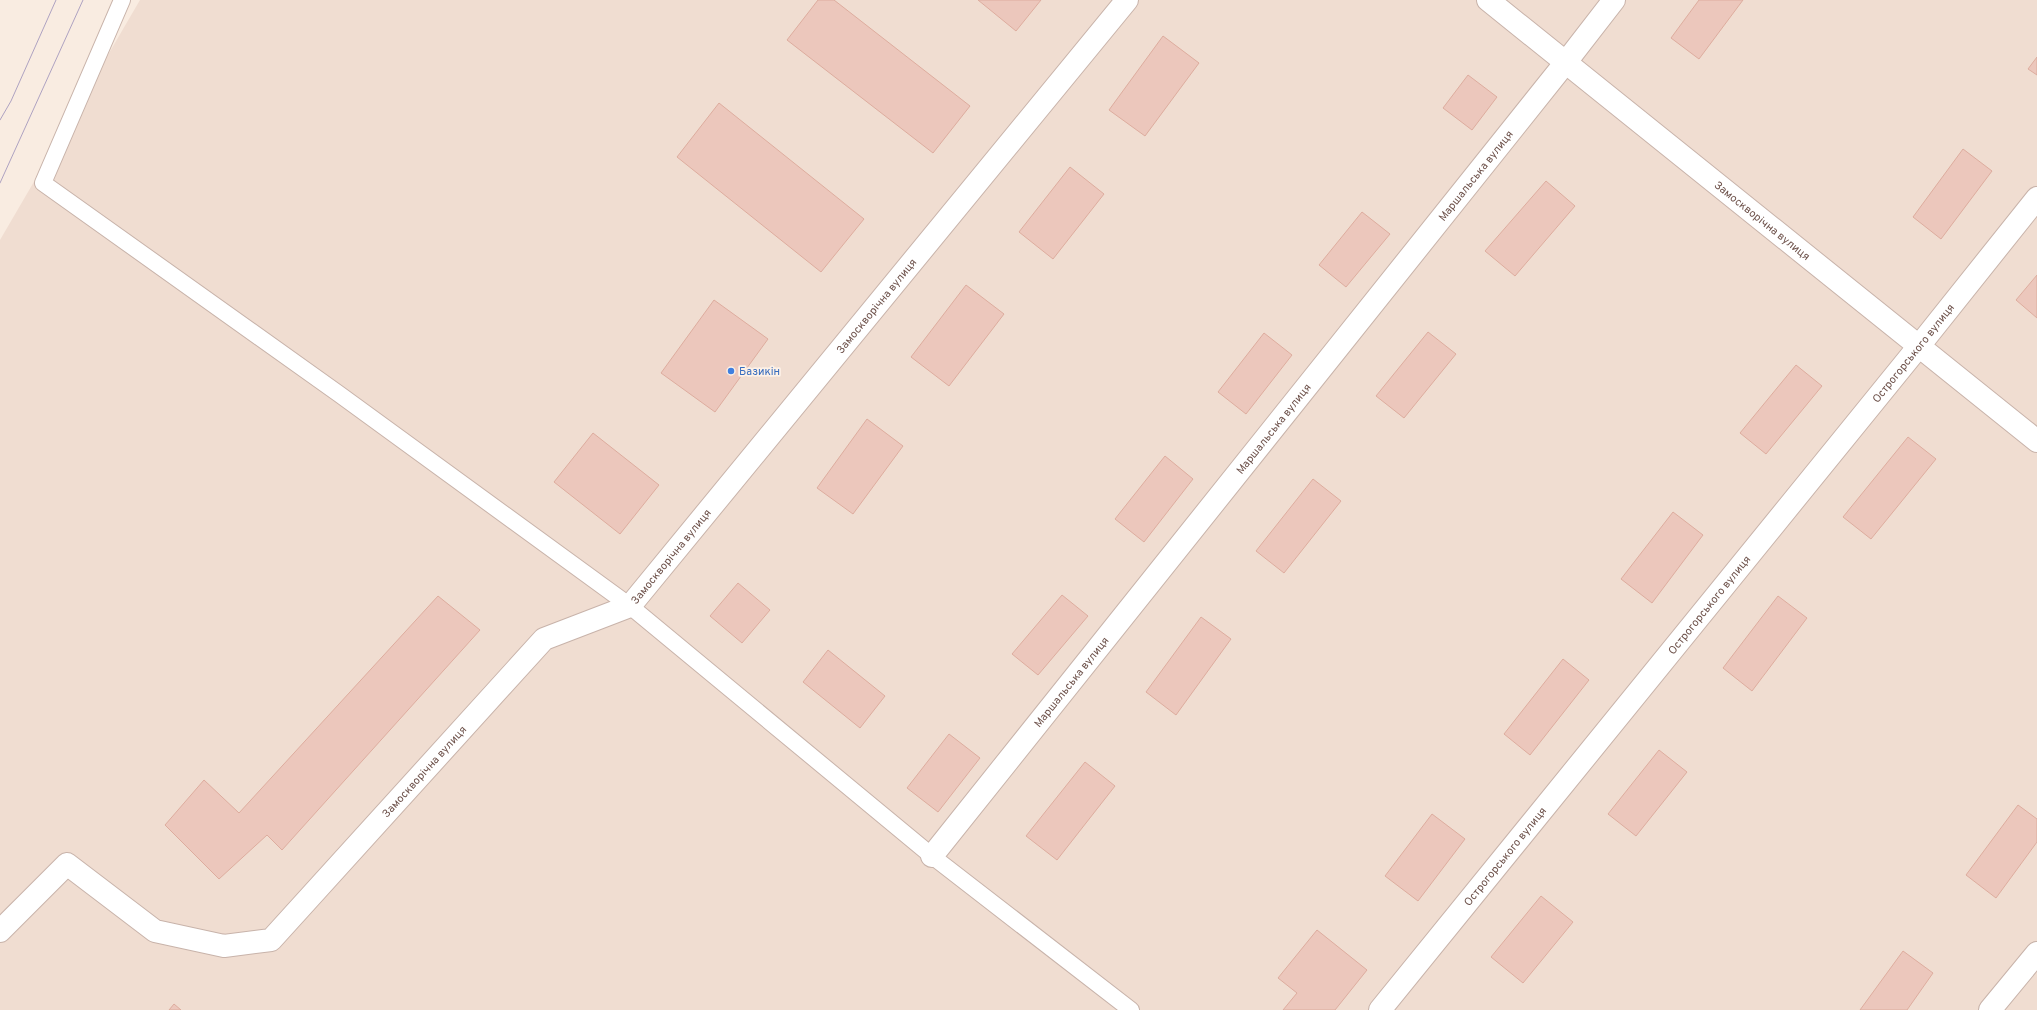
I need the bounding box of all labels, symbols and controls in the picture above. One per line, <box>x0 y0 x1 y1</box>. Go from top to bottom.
street label: Маршальська вулиця <box>1436 128 1517 224</box>
street label: Замоскворічна вулиця <box>1711 178 1813 264</box>
street label: Замоскворічна вулиця <box>834 256 920 357</box>
street label: Острогорського вулиця <box>1870 301 1958 406</box>
place label: Базикін <box>739 365 780 379</box>
marker: Базикін <box>726 366 736 376</box>
street label: Маршальська вулиця <box>1234 381 1315 477</box>
street label: Замоскворічна вулиця <box>628 507 715 608</box>
street label: Острогорського вулиця <box>1665 553 1754 658</box>
street label: Маршальська вулиця <box>1031 634 1112 731</box>
street label: Замоскворічна вулиця <box>379 723 470 821</box>
street label: Острогорського вулиця <box>1461 805 1550 909</box>

